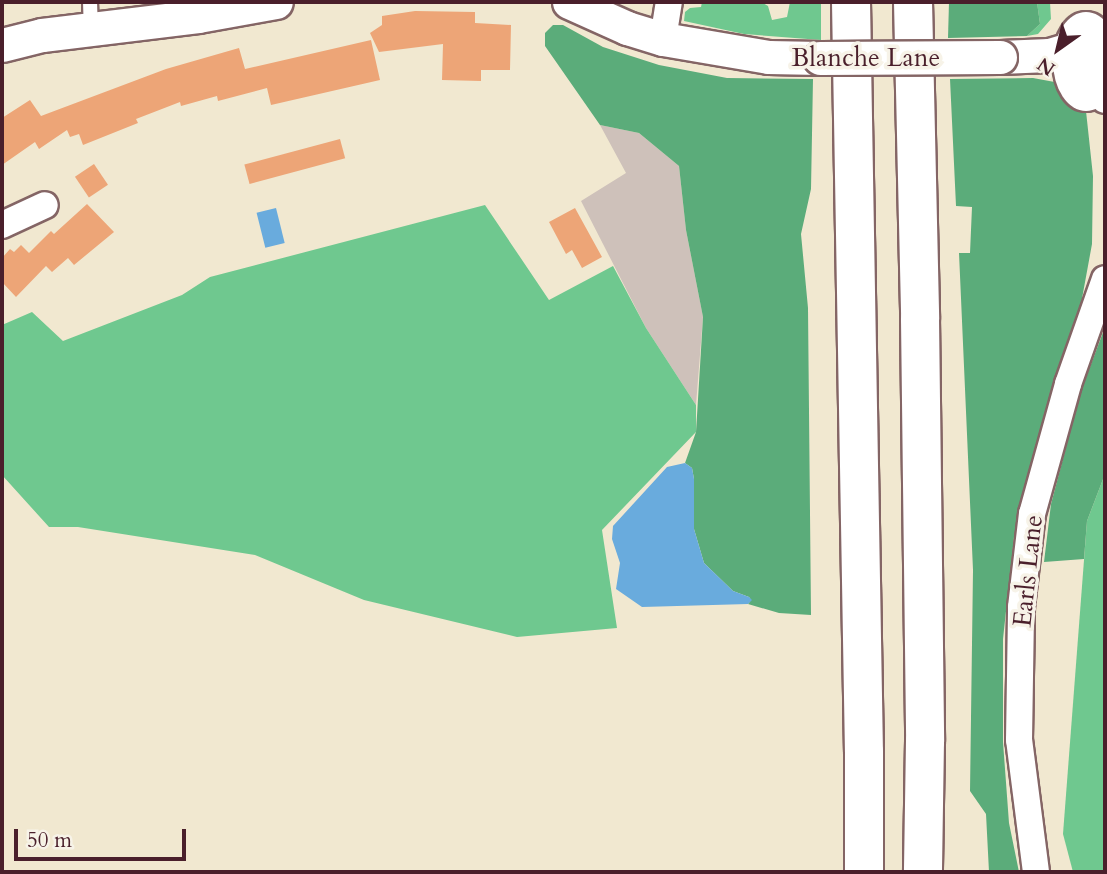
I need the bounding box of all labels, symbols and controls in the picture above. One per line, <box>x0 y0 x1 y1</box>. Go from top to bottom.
north arrow <box>1023 14 1093 84</box>
street label: Blanche Lane <box>792 42 940 74</box>
text: N <box>1032 51 1060 82</box>
street label: Earls Lane <box>1007 513 1049 629</box>
scale bar <box>18 814 189 858</box>
text: 50 m <box>27 826 72 855</box>

